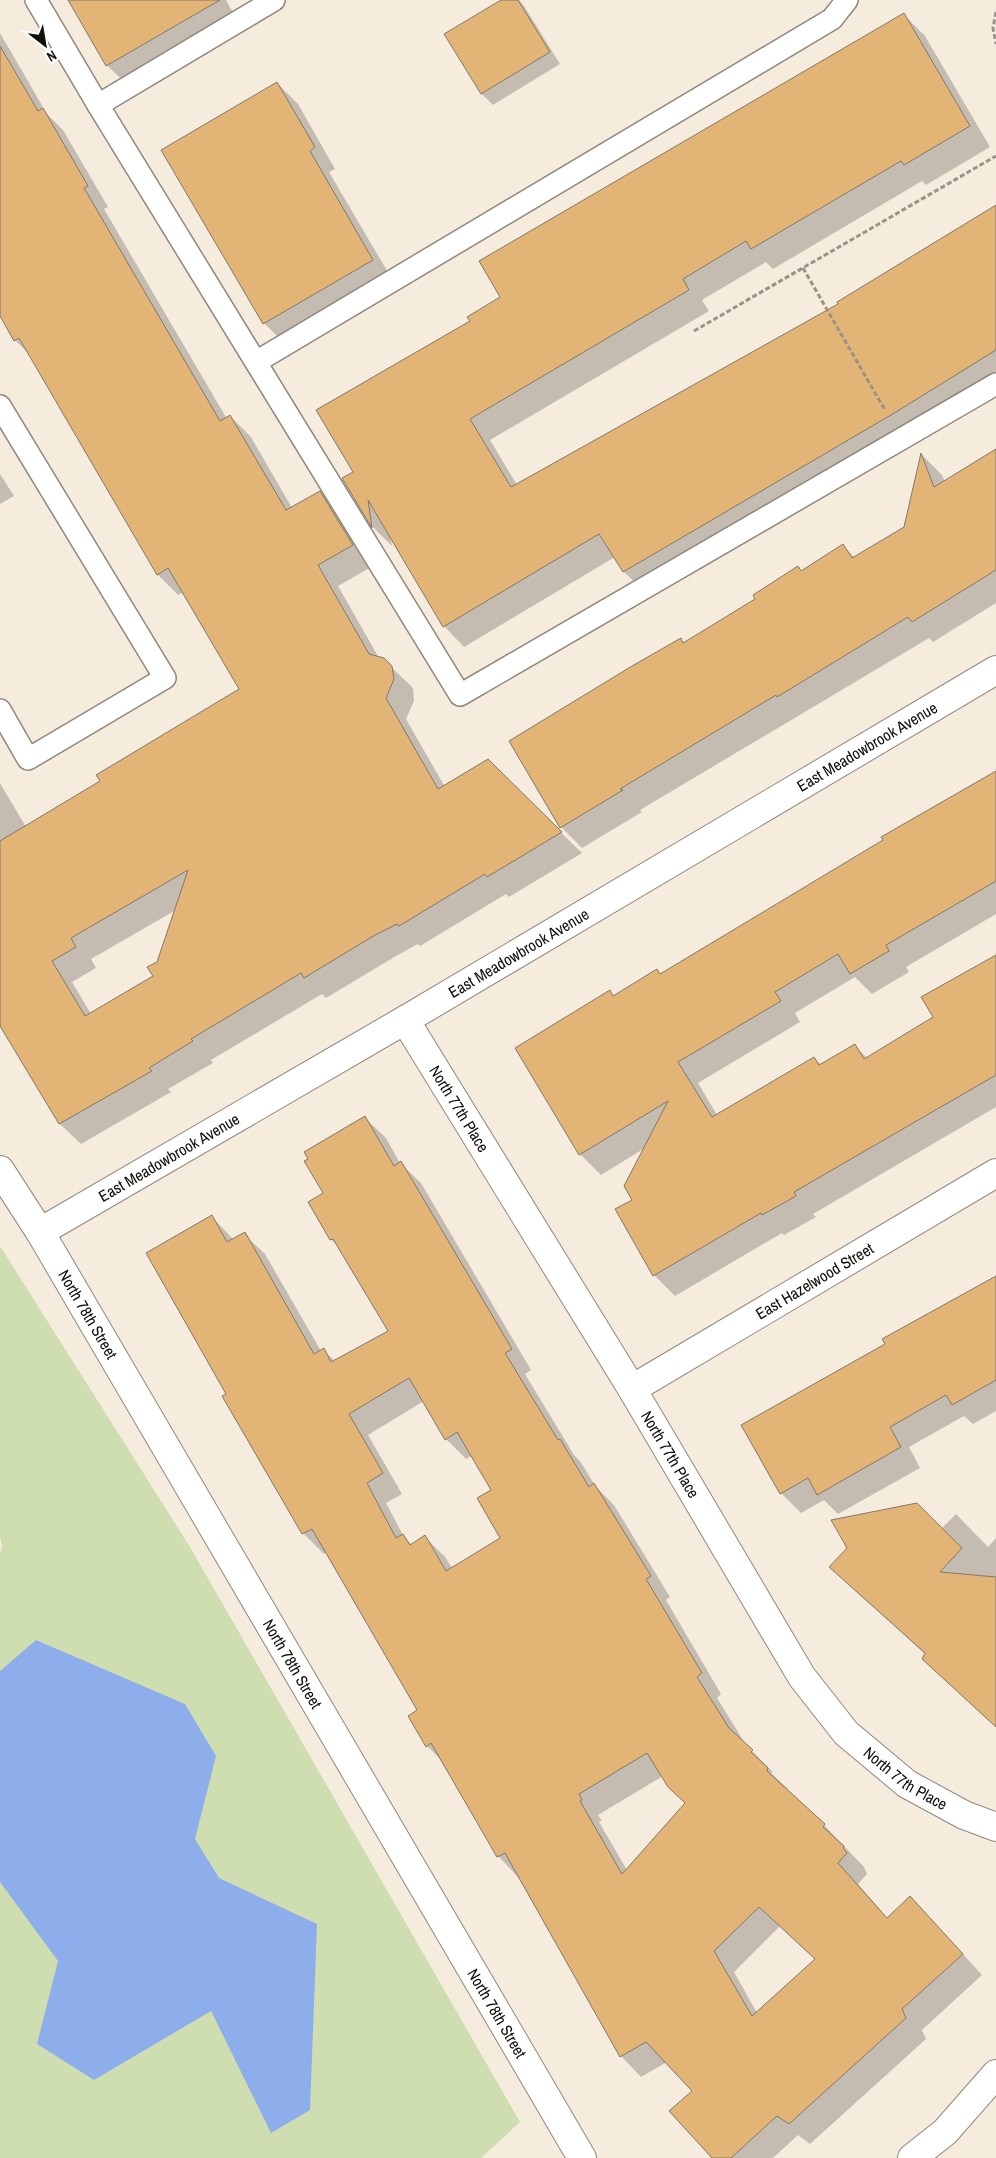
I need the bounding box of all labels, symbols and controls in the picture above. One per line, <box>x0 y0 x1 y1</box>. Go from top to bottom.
north arrow <box>20 20 70 70</box>
text: N <box>44 46 60 66</box>
street label: East Meadowbrook Avenue <box>793 696 941 797</box>
street label: East Meadowbrook Avenue <box>444 903 593 1003</box>
street label: North 77th Place <box>424 1061 494 1156</box>
street label: East Meadowbrook Avenue <box>94 1108 243 1207</box>
street label: East Hazelwood Street <box>751 1237 878 1324</box>
street label: North 78th Street <box>53 1265 123 1363</box>
street label: North 77th Place <box>636 1407 705 1502</box>
street label: North 78th Street <box>258 1615 328 1713</box>
street label: North 77th Place <box>859 1741 951 1815</box>
street label: North 78th Street <box>463 1965 532 2062</box>

